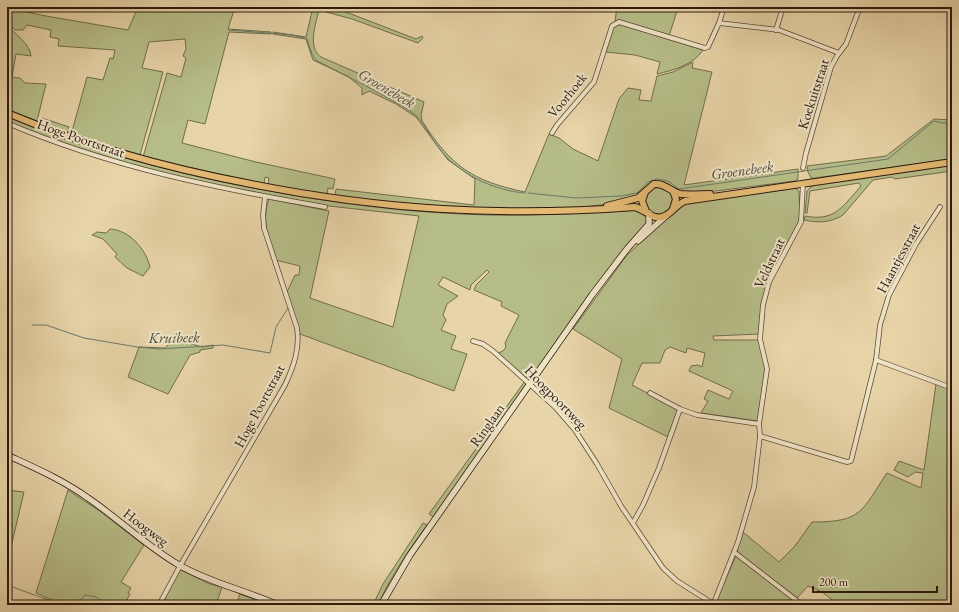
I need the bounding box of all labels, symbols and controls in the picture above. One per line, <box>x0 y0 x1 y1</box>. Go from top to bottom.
street label: Koekuitstraat <box>793 56 833 131</box>
water label: Groenebeek <box>355 64 419 112</box>
street label: Voorhoek <box>543 69 591 121</box>
street label: Hoge Poortstraat <box>35 115 128 162</box>
water label: Groenebeek <box>710 156 775 184</box>
street label: Haantjesstraat <box>872 219 924 296</box>
street label: Veldstraat <box>750 235 789 291</box>
water label: Kruibeek <box>147 327 200 347</box>
street label: Hoge Poortstraat <box>230 361 289 451</box>
street label: Hoogpoortweg <box>521 361 592 433</box>
street label: Ringlaan <box>466 399 509 450</box>
street label: Hoogweg <box>120 504 173 550</box>
scale bar <box>813 568 937 594</box>
text: 200 m <box>819 574 849 590</box>

